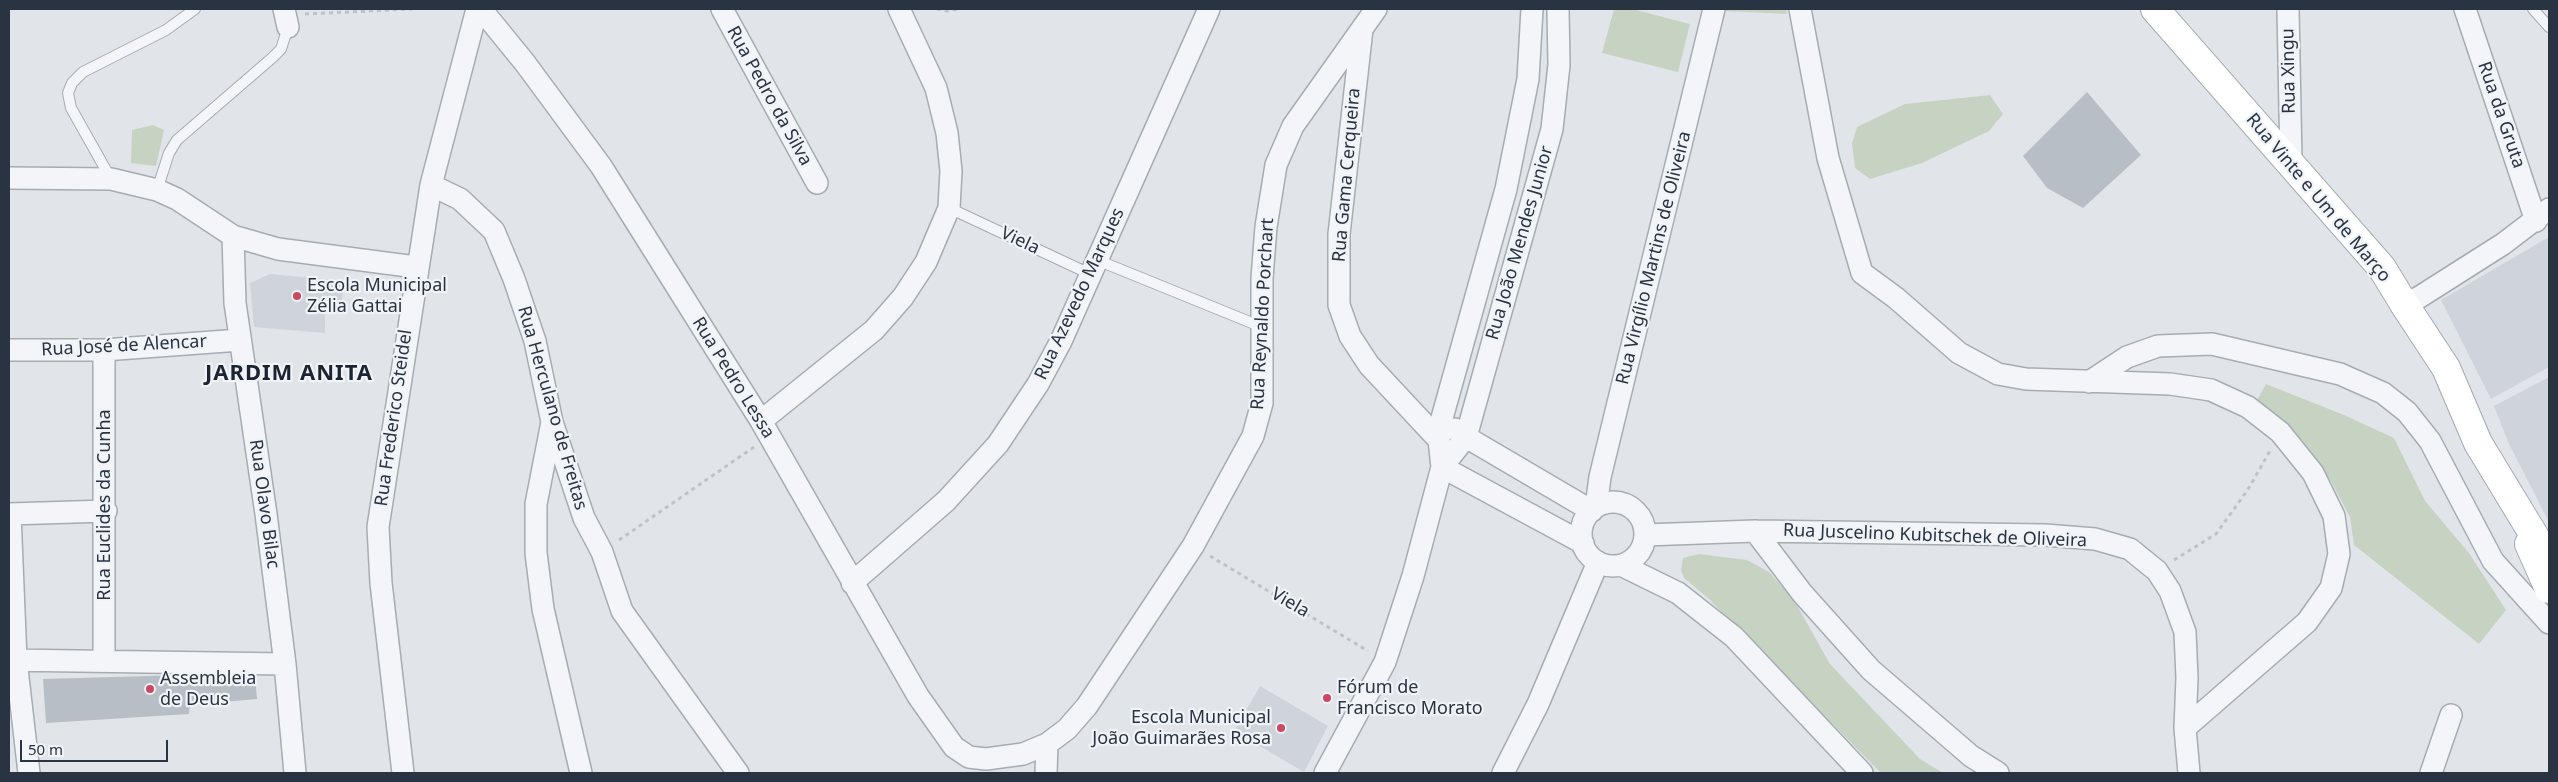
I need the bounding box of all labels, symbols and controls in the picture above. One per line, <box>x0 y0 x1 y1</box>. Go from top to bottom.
street label: Rua Pedro da Silva <box>722 22 816 170</box>
street label: Rua Xingu <box>2277 28 2301 114</box>
street label: Rua da Gruta <box>2473 59 2529 171</box>
street label: Rua Gama Cerqueira <box>1329 87 1365 263</box>
street label: Rua Vinte e Um de Março <box>2241 109 2395 287</box>
street label: Rua Virgílio Martins de Oliveira <box>1612 129 1696 387</box>
street label: Rua João Mendes Junior <box>1482 144 1558 342</box>
street label: Rua Azevedo Marques <box>1031 205 1129 383</box>
street label: Rua Reynaldo Porchart <box>1247 217 1279 411</box>
street label: Viela <box>997 223 1043 259</box>
place label: Escola Municipal Zélia Gattai <box>307 275 447 318</box>
marker: Escola Municipal Zélia Gattai <box>291 290 303 302</box>
street label: Rua Herculano de Freitas <box>513 304 591 512</box>
street label: Rua Pedro Lessa <box>687 313 779 443</box>
street label: Rua Frederico Steidel <box>371 328 417 508</box>
street label: Rua José de Alencar <box>41 331 207 361</box>
district label: JARDIM ANITA <box>203 361 375 387</box>
street label: Rua Euclides da Cunha <box>94 409 116 601</box>
street label: Rua Olavo Bilac <box>244 438 284 570</box>
street label: Rua Juscelino Kubitschek de Oliveira <box>1783 520 2087 552</box>
street label: Viela <box>1267 584 1313 622</box>
place label: Assembleia de Deus <box>160 668 256 711</box>
place label: Fórum de Francisco Morato <box>1337 677 1483 720</box>
marker: Assembleia de Deus <box>144 683 156 695</box>
marker: Fórum de Francisco Morato <box>1321 692 1333 704</box>
place label: Escola Municipal João Guimarães Rosa <box>1092 707 1271 750</box>
marker: Escola Municipal João Guimarães Rosa <box>1275 722 1287 734</box>
scale bar <box>22 730 170 762</box>
text: 50 m <box>28 739 63 759</box>

